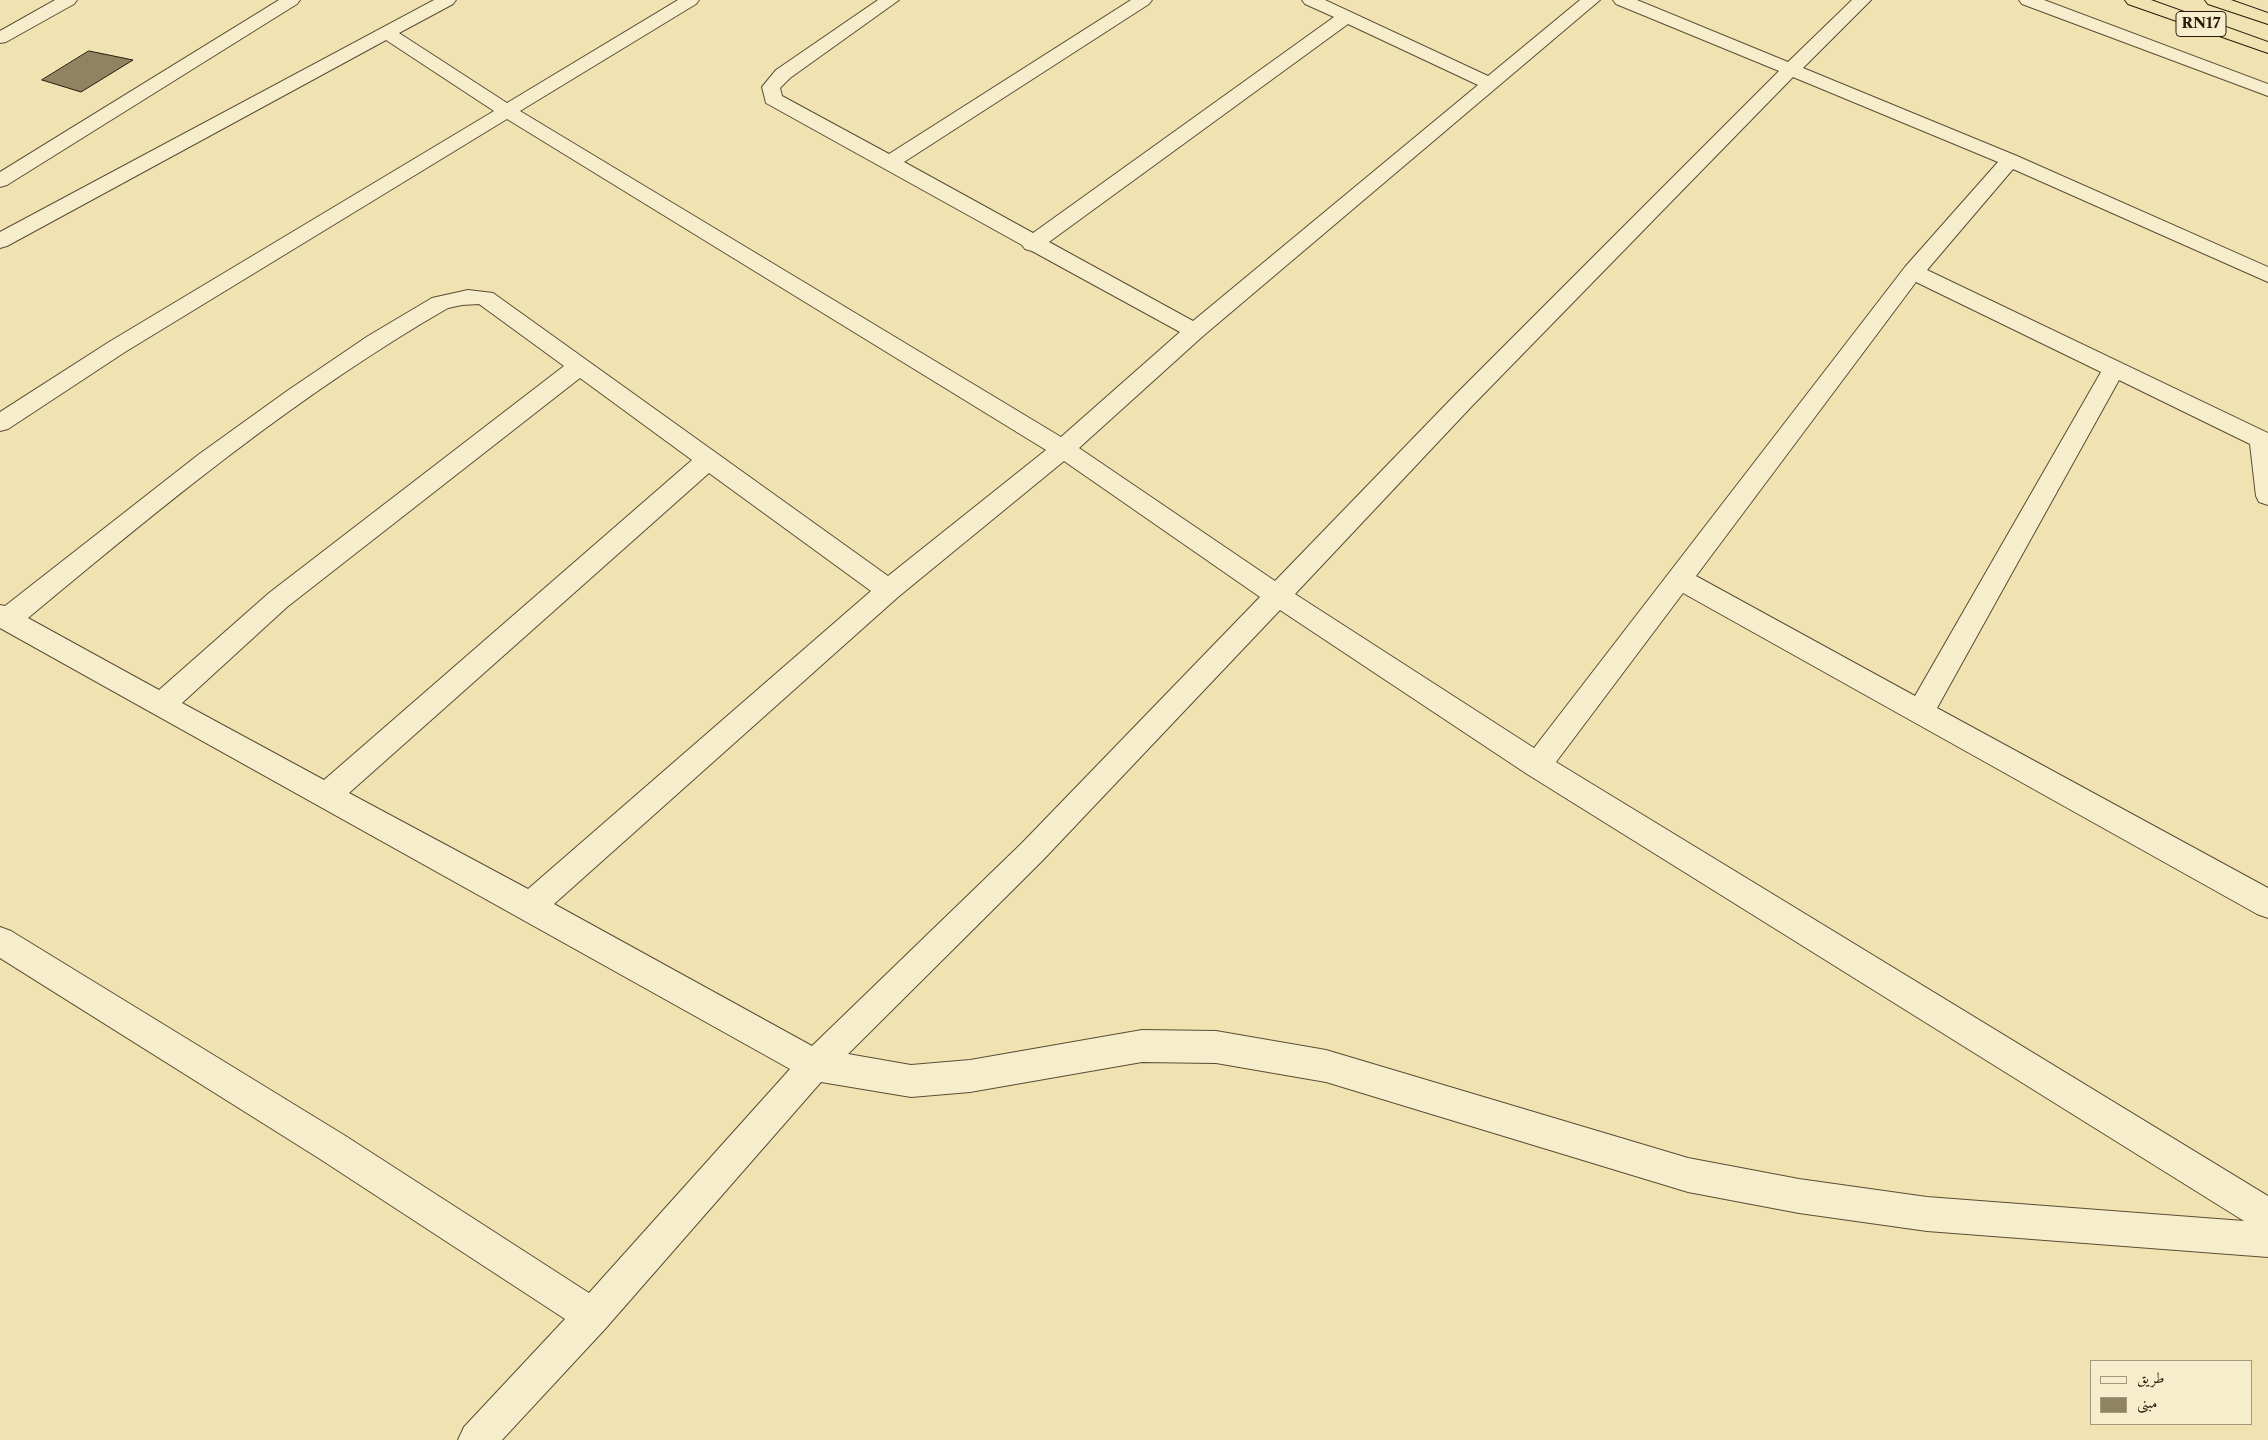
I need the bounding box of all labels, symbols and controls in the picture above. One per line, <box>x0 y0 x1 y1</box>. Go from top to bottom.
road number: RN17 <box>2176 12 2226 36</box>
legend <box>2090 1360 2253 1425</box>
text: طريق <box>2137 1368 2164 1387</box>
text: مبنى <box>2137 1393 2157 1412</box>

